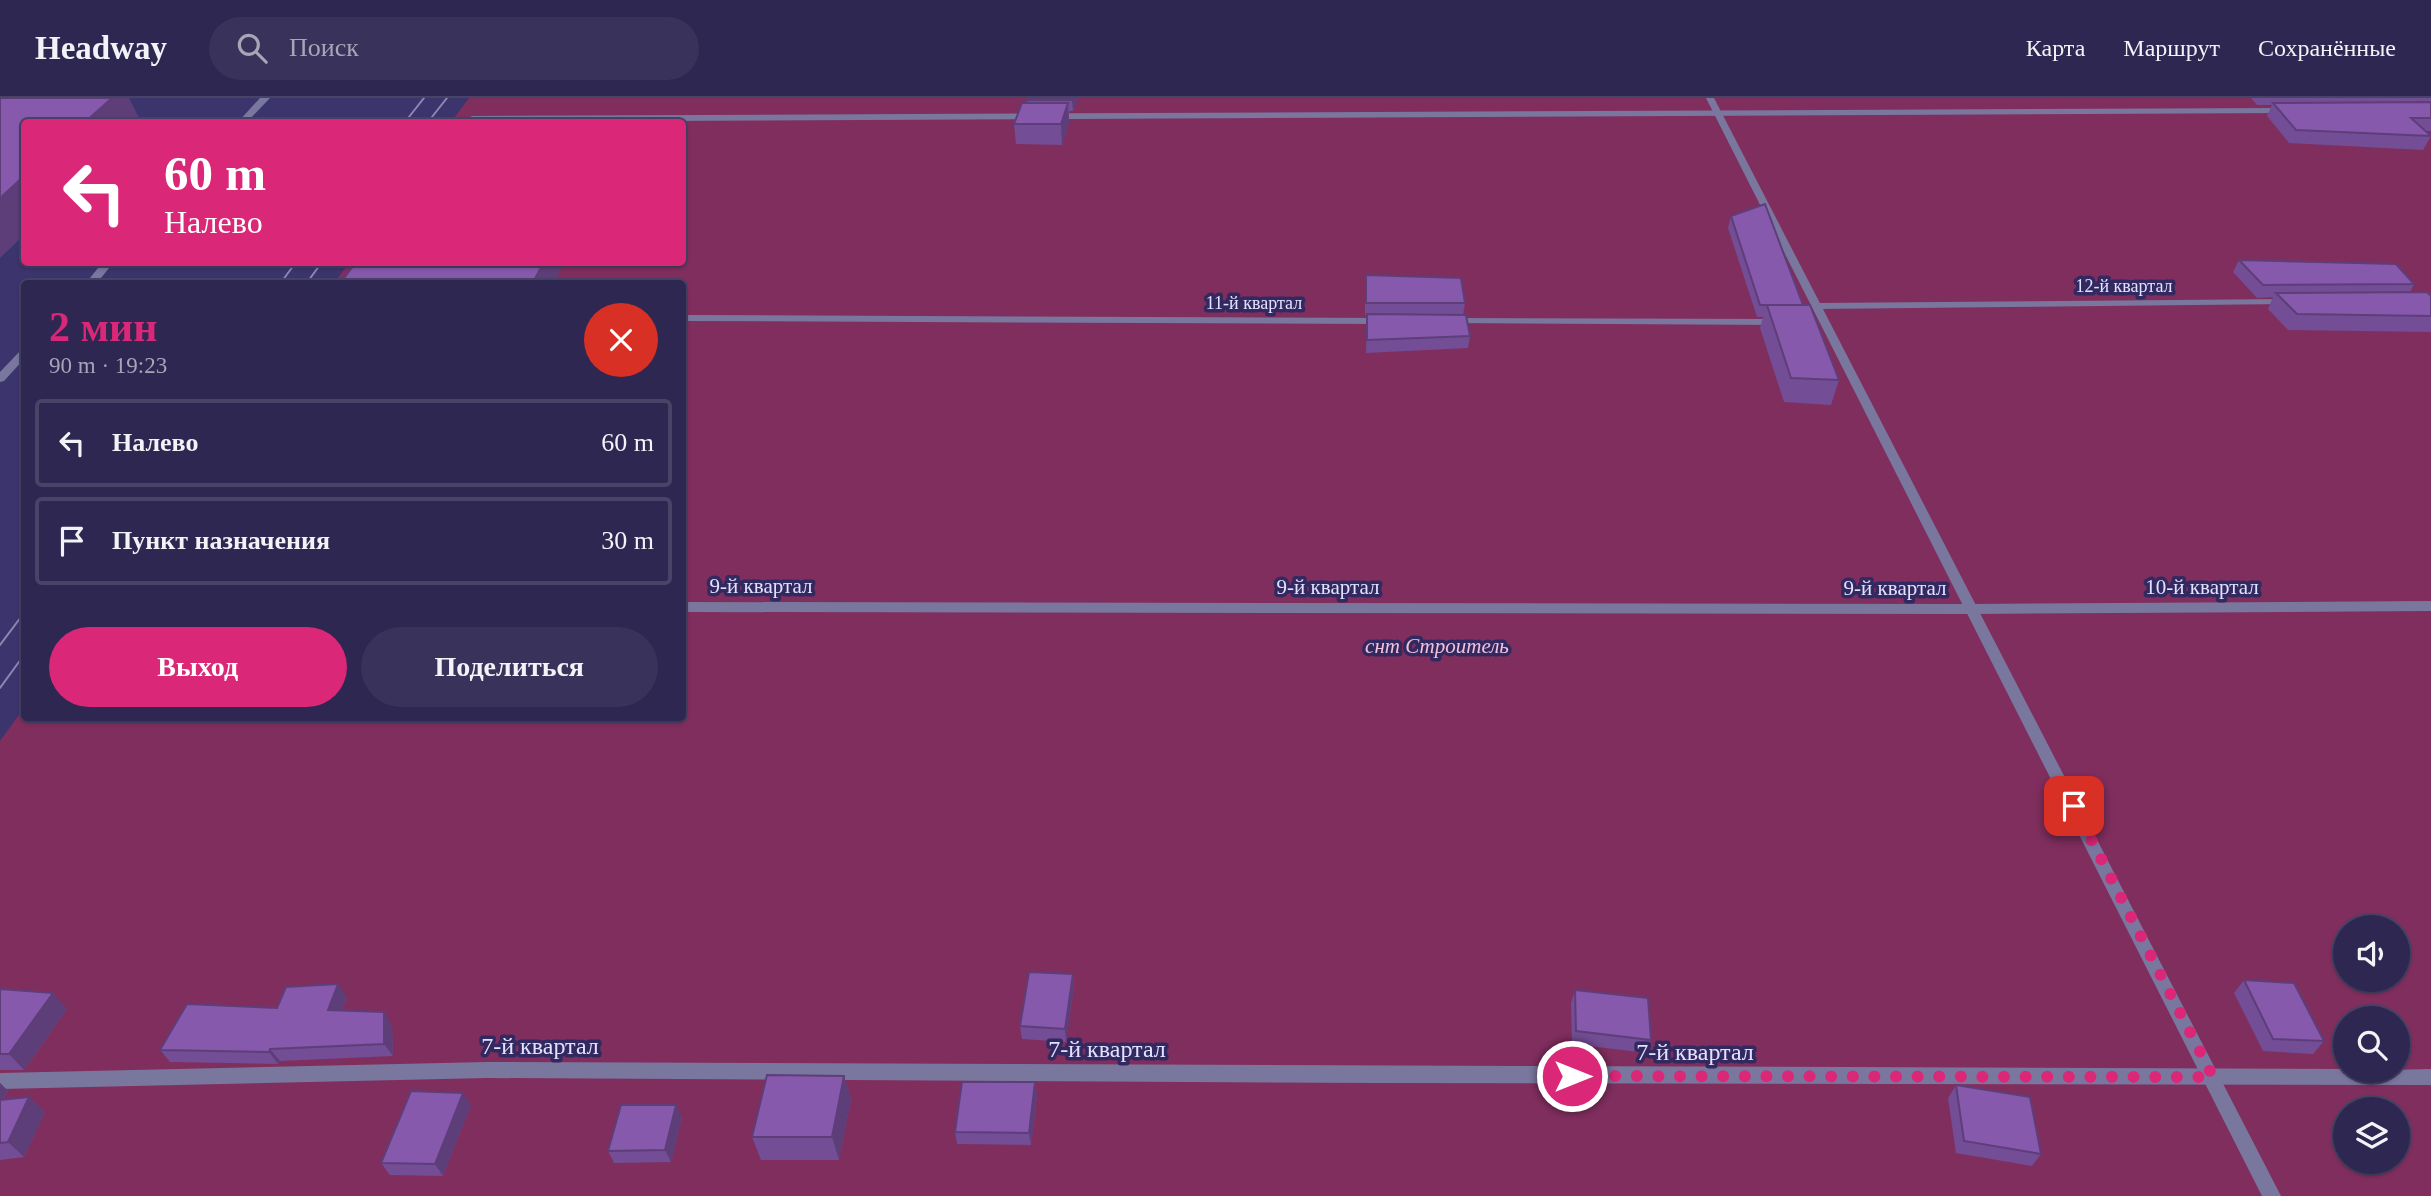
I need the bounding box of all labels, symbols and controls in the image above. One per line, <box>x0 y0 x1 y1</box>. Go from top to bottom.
search box <box>209 17 699 80</box>
icon: search <box>233 29 271 67</box>
text: Headway <box>35 30 167 66</box>
text: Поиск <box>289 33 359 62</box>
text: Карта <box>2026 35 2085 61</box>
text: Маршрут <box>2123 35 2220 61</box>
text: Сохранённые <box>2258 35 2396 61</box>
text: 60 m <box>164 146 266 201</box>
icon: left <box>49 147 140 238</box>
text: Налево <box>164 204 263 240</box>
street label: 12-й квартал <box>2075 276 2173 296</box>
street label: 11-й квартал <box>1206 293 1302 313</box>
button: close <box>584 303 658 377</box>
text: 2 мин <box>49 304 158 350</box>
text: 90 m · 19:23 <box>49 353 167 378</box>
icon: left <box>53 424 91 462</box>
text: Налево <box>112 428 198 457</box>
text: 60 m <box>601 428 654 457</box>
icon: arrive <box>53 522 91 560</box>
text: Пункт назначения <box>112 526 330 555</box>
text: 30 m <box>601 526 654 555</box>
street label: 9-й квартал <box>710 574 812 598</box>
street label: 9-й квартал <box>1277 575 1379 599</box>
street label: 10-й квартал <box>2145 575 2259 599</box>
street label: 9-й квартал <box>1844 576 1946 600</box>
button: Выход <box>49 627 347 707</box>
button: Поделиться <box>361 627 658 707</box>
park label: снт Строитель <box>1365 634 1509 658</box>
pin <box>2044 776 2104 836</box>
icon: arrive <box>2055 787 2093 825</box>
map controls <box>2333 915 2410 1174</box>
button: sound <box>2333 915 2410 992</box>
button: search <box>2333 1006 2410 1083</box>
street label: 7-й квартал <box>481 1033 599 1059</box>
street label: 7-й квартал <box>1048 1036 1166 1062</box>
position arrow <box>1535 1039 1609 1113</box>
street label: 7-й квартал <box>1636 1039 1754 1065</box>
button: layers <box>2333 1097 2410 1174</box>

